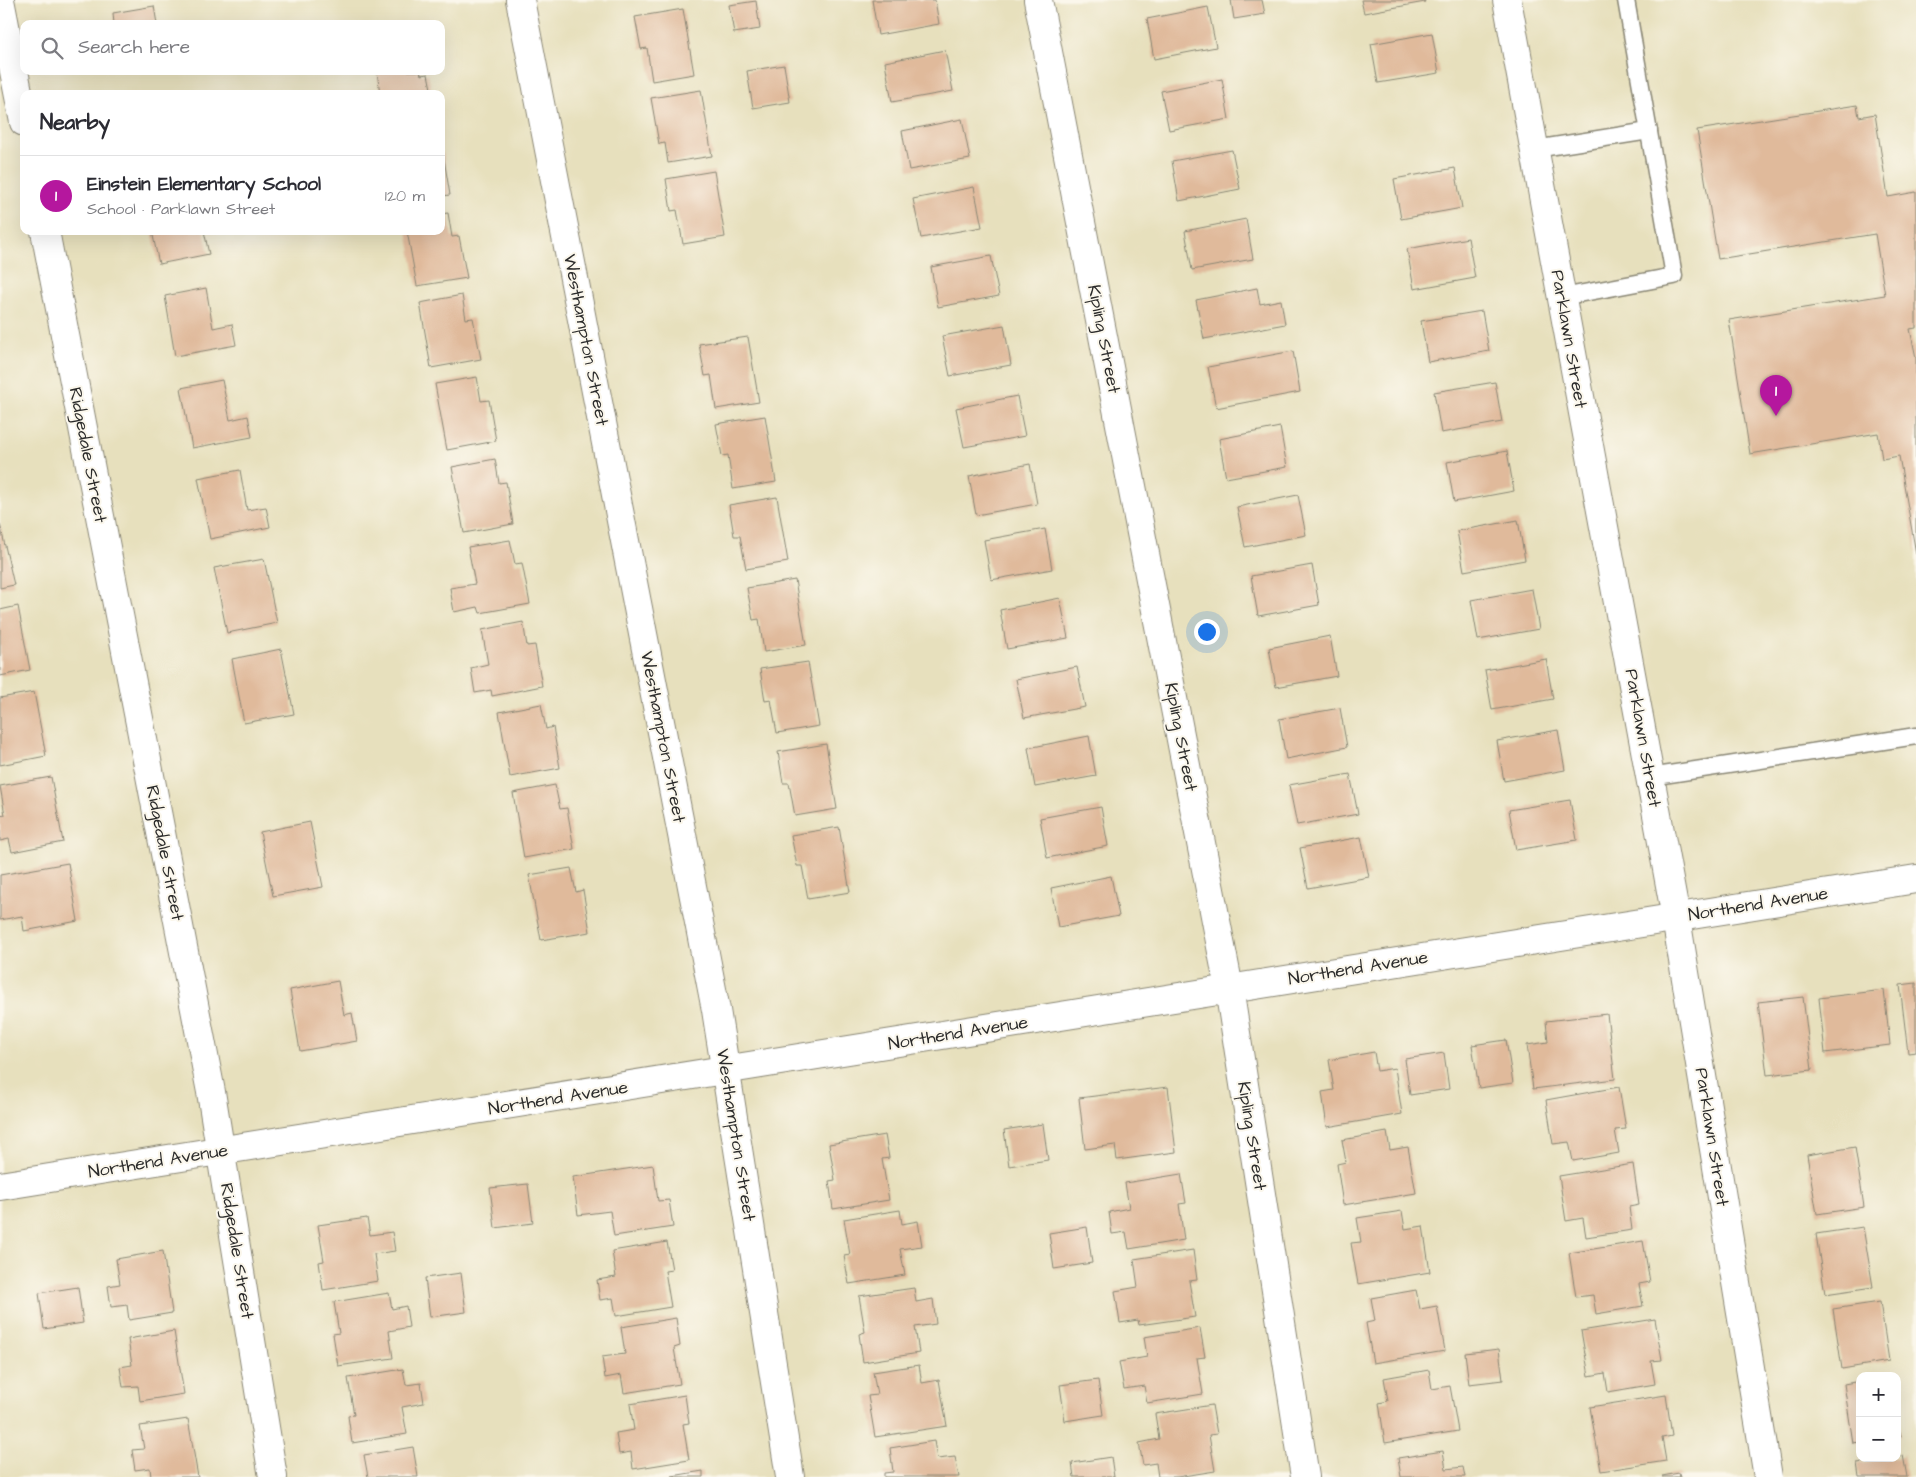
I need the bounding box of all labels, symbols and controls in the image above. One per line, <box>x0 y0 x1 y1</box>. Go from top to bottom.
search box <box>20 20 445 75</box>
icon: search <box>38 34 66 62</box>
text: Search here <box>78 34 190 61</box>
text: Nearby <box>40 108 110 137</box>
text: Einstein Elementary School <box>87 171 321 198</box>
text: 1 <box>55 185 57 207</box>
text: 120 m <box>385 185 425 207</box>
text: School · Parklawn Street <box>87 198 275 220</box>
street label: Westhampton Street <box>557 252 615 429</box>
street label: Parklawn Street <box>1545 268 1594 411</box>
street label: Kipling Street <box>1080 283 1127 396</box>
pin: 1 <box>1760 375 1792 416</box>
street label: Ridgedale Street <box>62 385 114 526</box>
your location <box>1194 619 1220 645</box>
street label: Westhampton Street <box>634 649 692 826</box>
street label: Parklawn Street <box>1619 667 1668 810</box>
street label: Kipling Street <box>1157 681 1204 794</box>
street label: Ridgedale Street <box>139 783 191 924</box>
street label: Northend Avenue <box>1686 881 1830 927</box>
street label: Northend Avenue <box>1286 945 1430 991</box>
street label: Northend Avenue <box>886 1010 1030 1056</box>
street label: Westhampton Street <box>710 1047 762 1224</box>
street label: Parklawn Street <box>1689 1066 1735 1209</box>
street label: Northend Avenue <box>486 1075 630 1121</box>
street label: Kipling Street <box>1230 1080 1273 1193</box>
street label: Northend Avenue <box>86 1138 230 1184</box>
street label: Ridgedale Street <box>213 1181 260 1322</box>
map controls <box>1856 1372 1901 1462</box>
button: + <box>1856 1372 1901 1417</box>
button: − <box>1856 1417 1901 1462</box>

